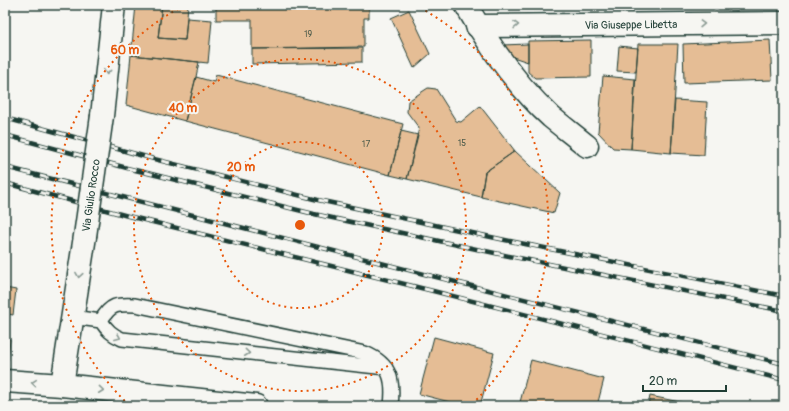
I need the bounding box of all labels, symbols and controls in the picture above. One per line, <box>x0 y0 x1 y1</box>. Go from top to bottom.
street label: Via Giuseppe Libetta <box>585 18 677 31</box>
one-way arrow <box>699 19 705 28</box>
one-way arrow <box>513 21 519 29</box>
house number: 19 <box>304 29 312 40</box>
text: 60 m <box>111 43 140 58</box>
one-way arrow <box>103 69 112 75</box>
text: 40 m <box>168 101 198 116</box>
house number: 15 <box>458 138 466 149</box>
house number: 17 <box>362 139 370 150</box>
street label: Via Giulio Rocco <box>79 158 102 233</box>
text: 20 m <box>227 160 255 175</box>
centre of rings <box>293 218 307 232</box>
one-way arrow <box>75 272 84 278</box>
one-way arrow <box>115 332 122 340</box>
one-way arrow <box>244 348 250 357</box>
scale bar <box>643 367 726 393</box>
text: 20 m <box>649 374 678 389</box>
one-way arrow <box>30 379 37 388</box>
one-way arrow <box>98 385 104 394</box>

